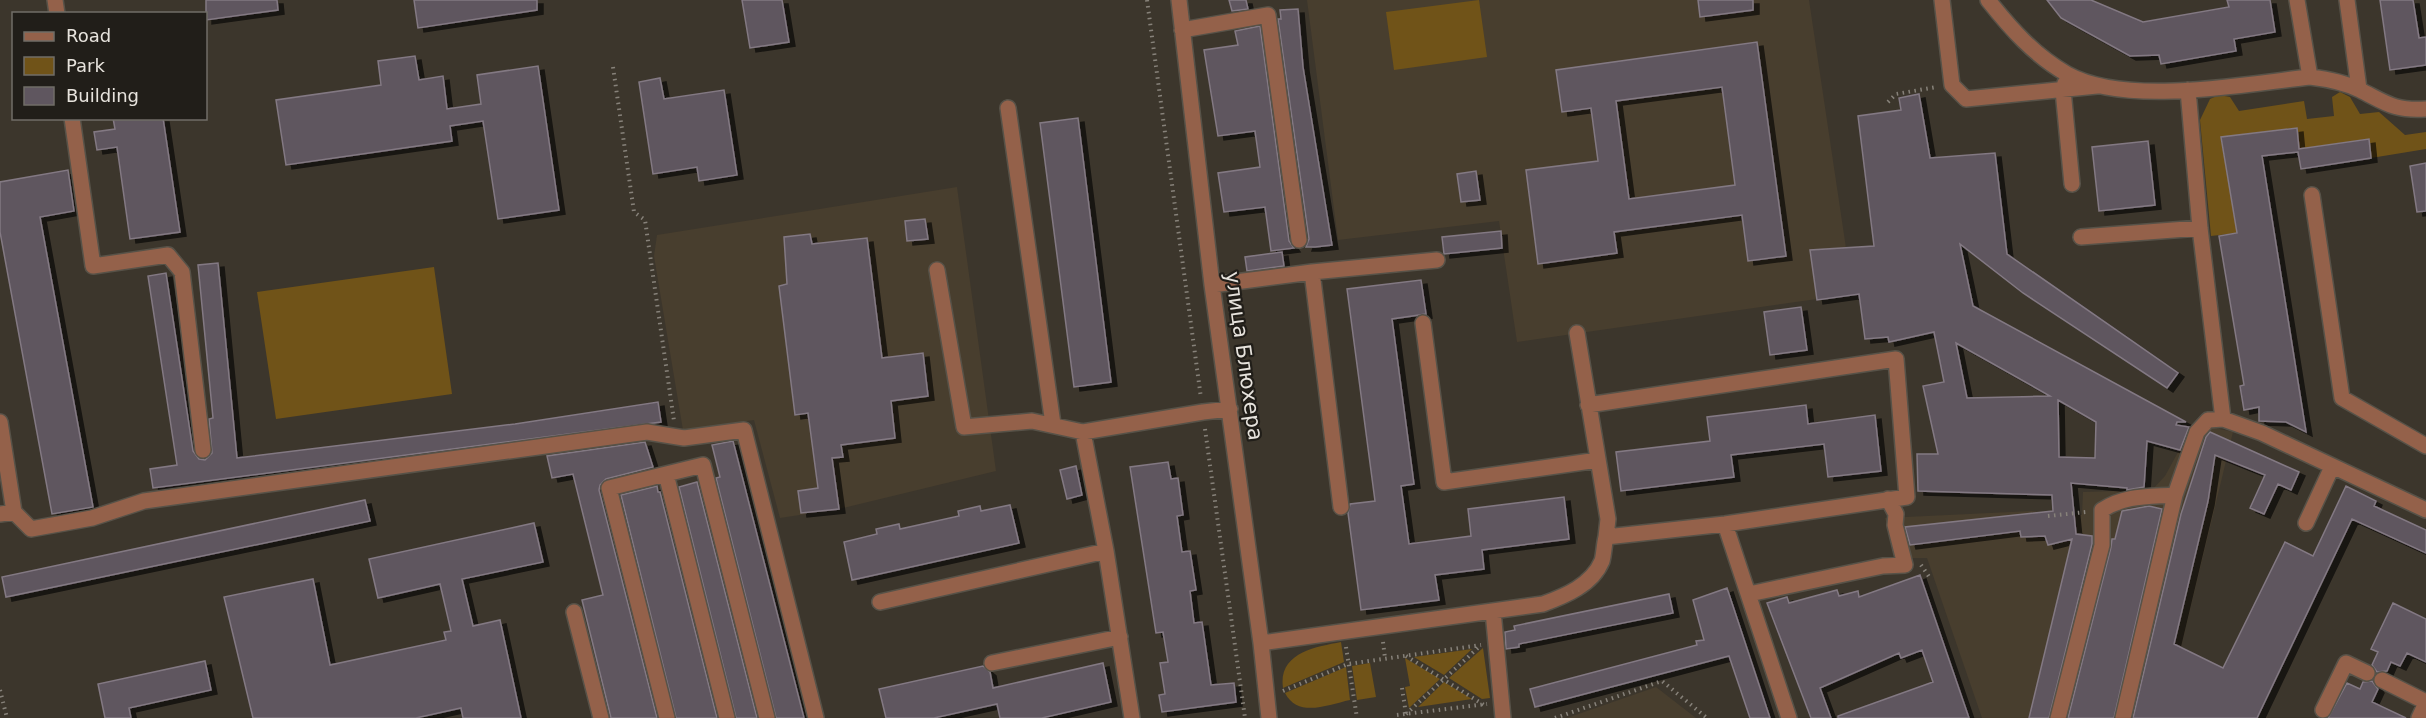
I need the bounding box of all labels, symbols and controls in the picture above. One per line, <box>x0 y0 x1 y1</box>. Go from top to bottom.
legend <box>12 12 207 120</box>
text: Road <box>66 25 111 46</box>
text: Park <box>66 55 105 76</box>
text: Building <box>66 85 139 106</box>
street label: улица Блюхера <box>1220 270 1268 442</box>

